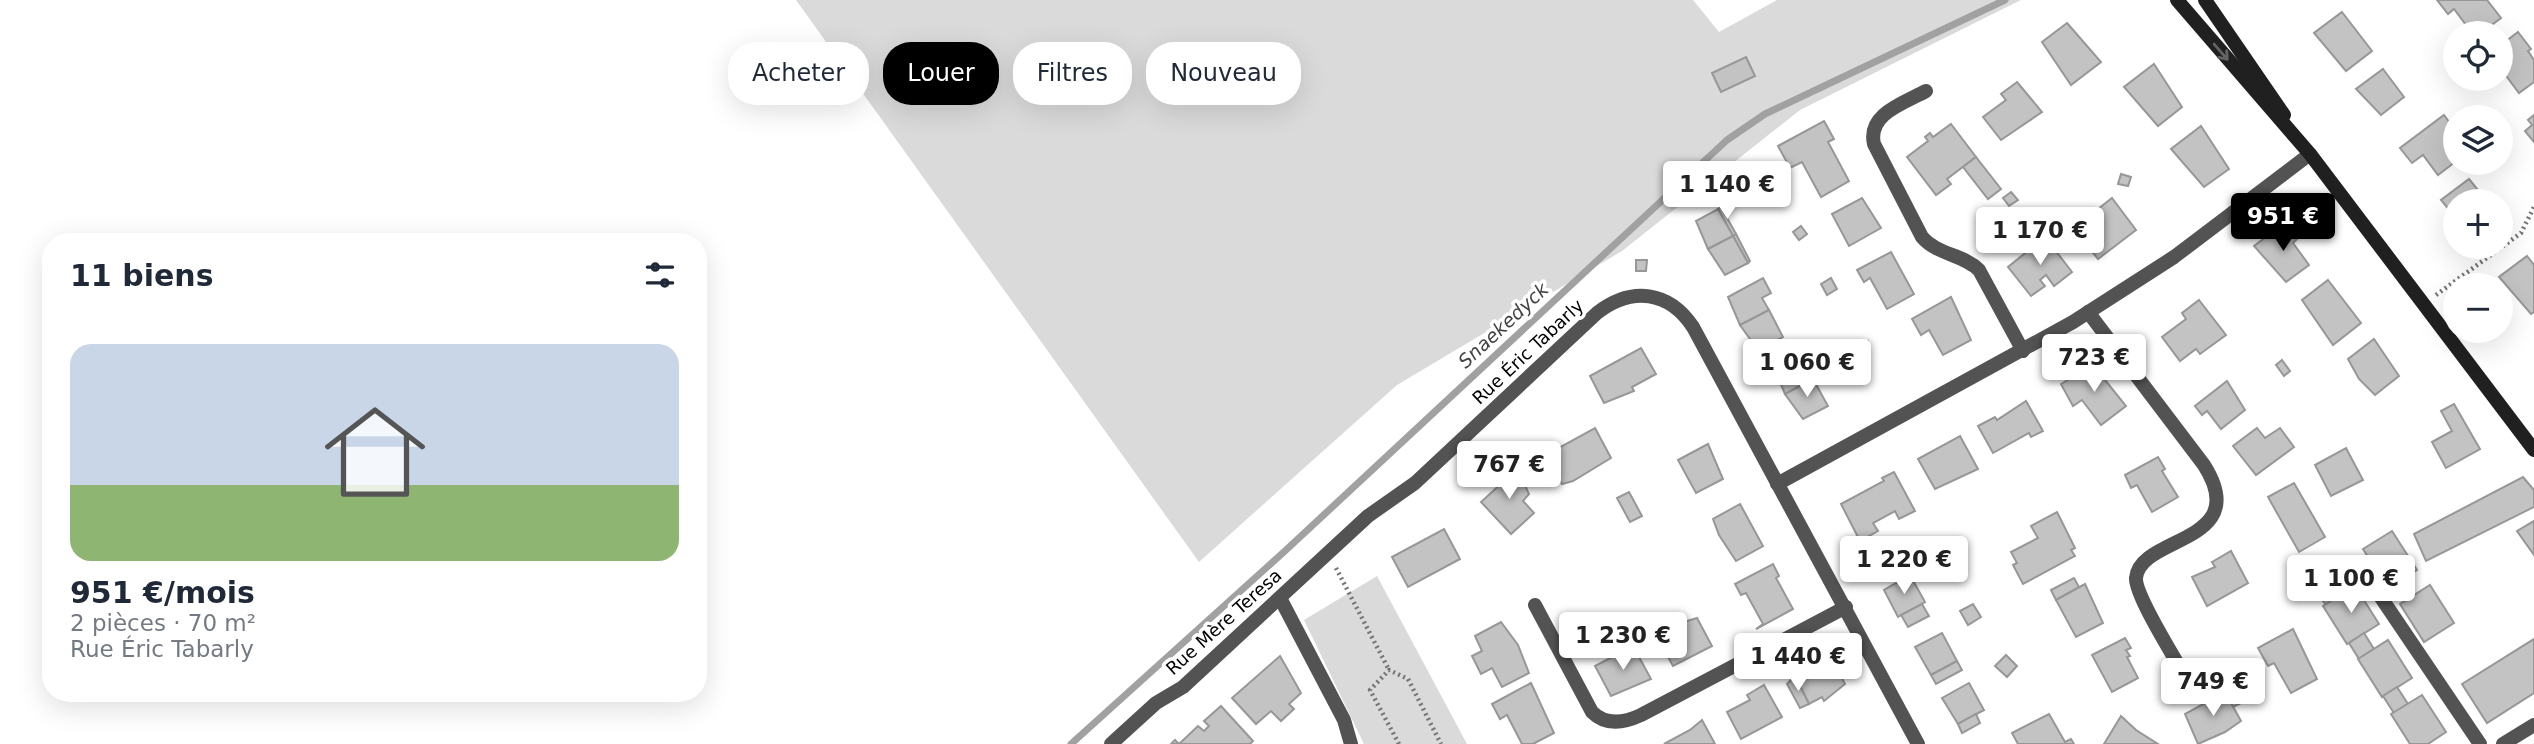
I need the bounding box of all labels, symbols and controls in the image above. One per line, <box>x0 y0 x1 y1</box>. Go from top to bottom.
map controls <box>2443 21 2513 343</box>
button: locate <box>2443 21 2513 91</box>
chip: Acheter <box>728 42 869 105</box>
chip: Louer <box>883 42 999 105</box>
chip: Filtres <box>1013 42 1132 105</box>
chip: Nouveau <box>1146 42 1301 105</box>
one-way arrow <box>2213 43 2229 61</box>
button: layers <box>2443 105 2513 175</box>
pin: 1 140 € <box>1662 162 1792 221</box>
text: 1 140 € <box>1679 171 1775 197</box>
button: + <box>2443 189 2513 259</box>
pin: 951 € <box>2234 194 2332 253</box>
text: 951 € <box>2247 203 2319 229</box>
pin: 1 170 € <box>1975 208 2105 267</box>
text: 1 170 € <box>1992 217 2088 243</box>
icon: filters <box>641 256 679 294</box>
text: 11 biens <box>70 258 214 293</box>
button: − <box>2443 273 2513 343</box>
water label: Snaekedyck <box>1453 277 1553 372</box>
street label: Rue Éric Tabarly <box>1468 295 1588 408</box>
pin: 723 € <box>2045 334 2143 394</box>
pin: 1 060 € <box>1742 340 1872 399</box>
text: 723 € <box>2058 344 2130 370</box>
text: 1 060 € <box>1759 349 1855 375</box>
icon: home <box>312 389 438 515</box>
pin: 767 € <box>1460 442 1558 501</box>
text: 767 € <box>1473 451 1545 477</box>
pin: 1 220 € <box>1839 536 1969 596</box>
text: 1 220 € <box>1856 546 1952 572</box>
pin: 1 100 € <box>2286 556 2416 615</box>
street label: Rue Mère Teresa <box>1162 564 1286 679</box>
text: 1 100 € <box>2303 565 2399 591</box>
text: 951 €/mois <box>70 575 255 610</box>
text: 2 pièces · 70 m² <box>70 610 256 636</box>
pin: 1 230 € <box>1558 612 1688 672</box>
text: 1 230 € <box>1575 622 1671 648</box>
pin: 1 440 € <box>1733 634 1863 693</box>
text: Rue Éric Tabarly <box>70 636 254 662</box>
text: 1 440 € <box>1750 643 1846 669</box>
pin: 749 € <box>2164 658 2262 718</box>
text: 749 € <box>2177 668 2249 694</box>

